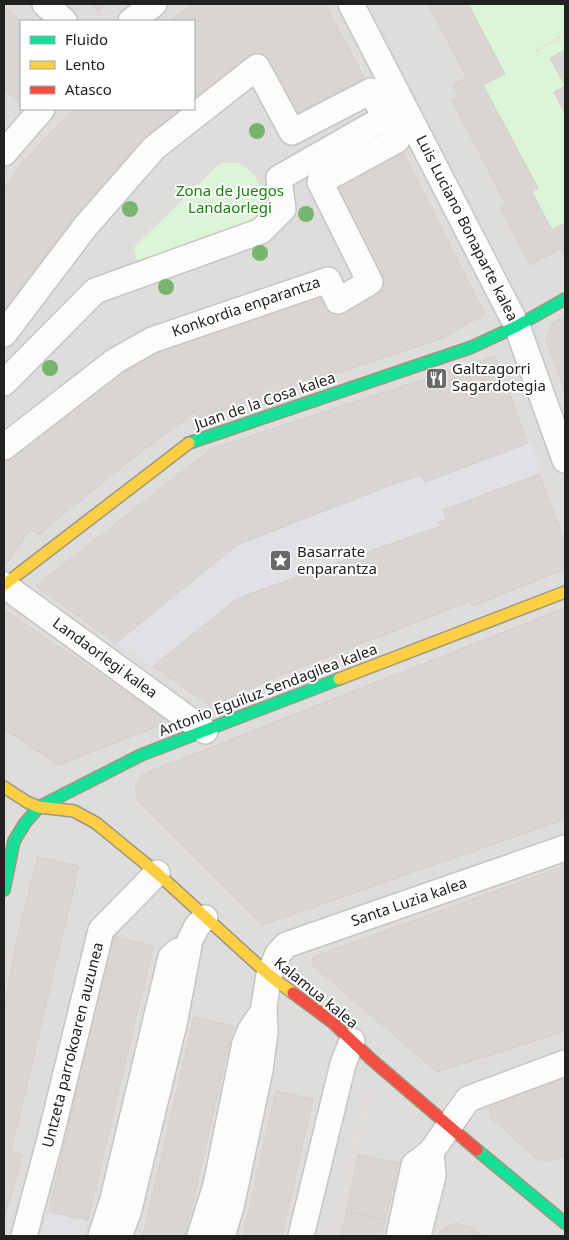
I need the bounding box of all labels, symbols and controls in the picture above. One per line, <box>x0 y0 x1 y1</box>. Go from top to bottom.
legend <box>20 20 195 110</box>
text: Fluido <box>65 29 108 49</box>
text: Lento <box>65 54 105 74</box>
text: Atasco <box>65 79 112 99</box>
street label: Luis Luciano Bonaparte kalea <box>412 131 524 324</box>
park label: Zona de Juegos Landaorlegi <box>176 180 284 217</box>
street label: Konkordia enparantza <box>169 271 323 341</box>
place label: Galtzagorri Sagardotegia <box>452 358 546 395</box>
restaurant icon: Galtzagorri Sagardotegia <box>424 366 448 390</box>
street label: Juan de la Cosa kalea <box>190 367 338 434</box>
place label: Basarrate enparantza <box>297 541 377 578</box>
place icon: Basarrate enparantza <box>269 549 293 573</box>
street label: Landaorlegi kalea <box>49 612 162 702</box>
street label: Antonio Eguiluz Sendagilea kalea <box>155 638 380 740</box>
street label: Santa Luzia kalea <box>348 872 469 930</box>
street label: Untzeta parrokoaren auzunea <box>37 940 107 1149</box>
street label: Kalamua kalea <box>270 952 363 1032</box>

